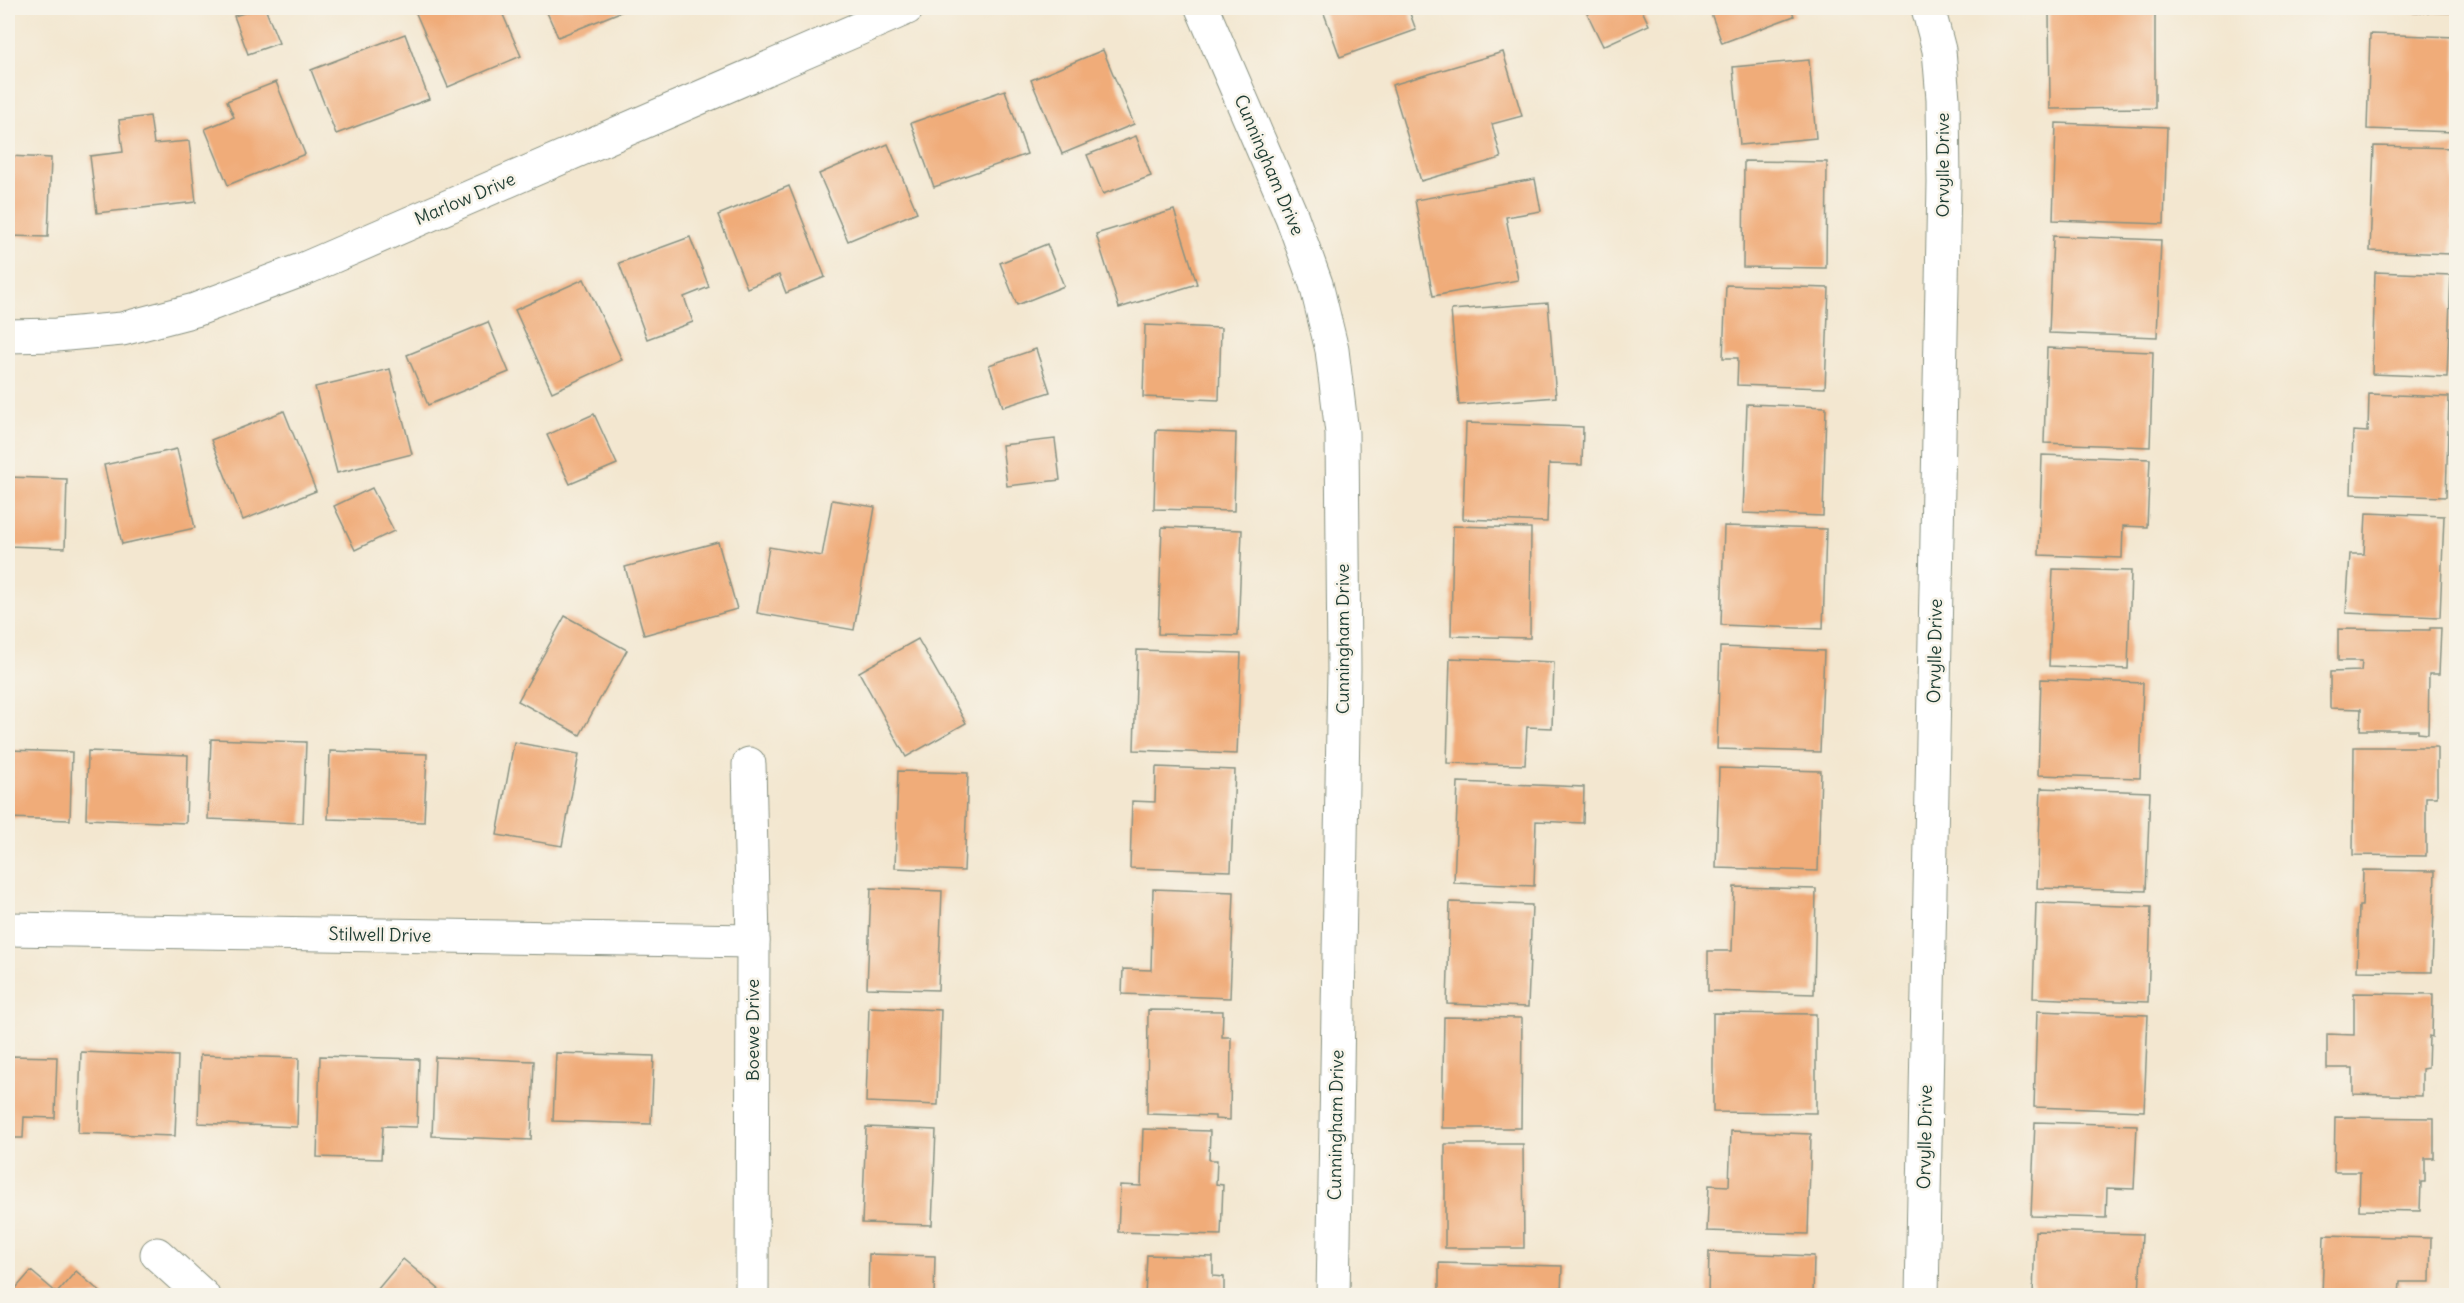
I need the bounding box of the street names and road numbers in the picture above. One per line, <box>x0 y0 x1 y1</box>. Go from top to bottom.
street label: Cunningham Drive <box>1229 91 1309 239</box>
street label: Orvylle Drive <box>1931 113 1954 217</box>
street label: Marlow Drive <box>411 167 519 230</box>
street label: Cunningham Drive <box>1331 564 1354 714</box>
street label: Orvylle Drive <box>1922 598 1947 704</box>
street label: Stilwell Drive <box>329 922 432 947</box>
street label: Boewe Drive <box>741 979 764 1081</box>
street label: Cunningham Drive <box>1323 1049 1348 1201</box>
street label: Orvylle Drive <box>1912 1084 1937 1190</box>

